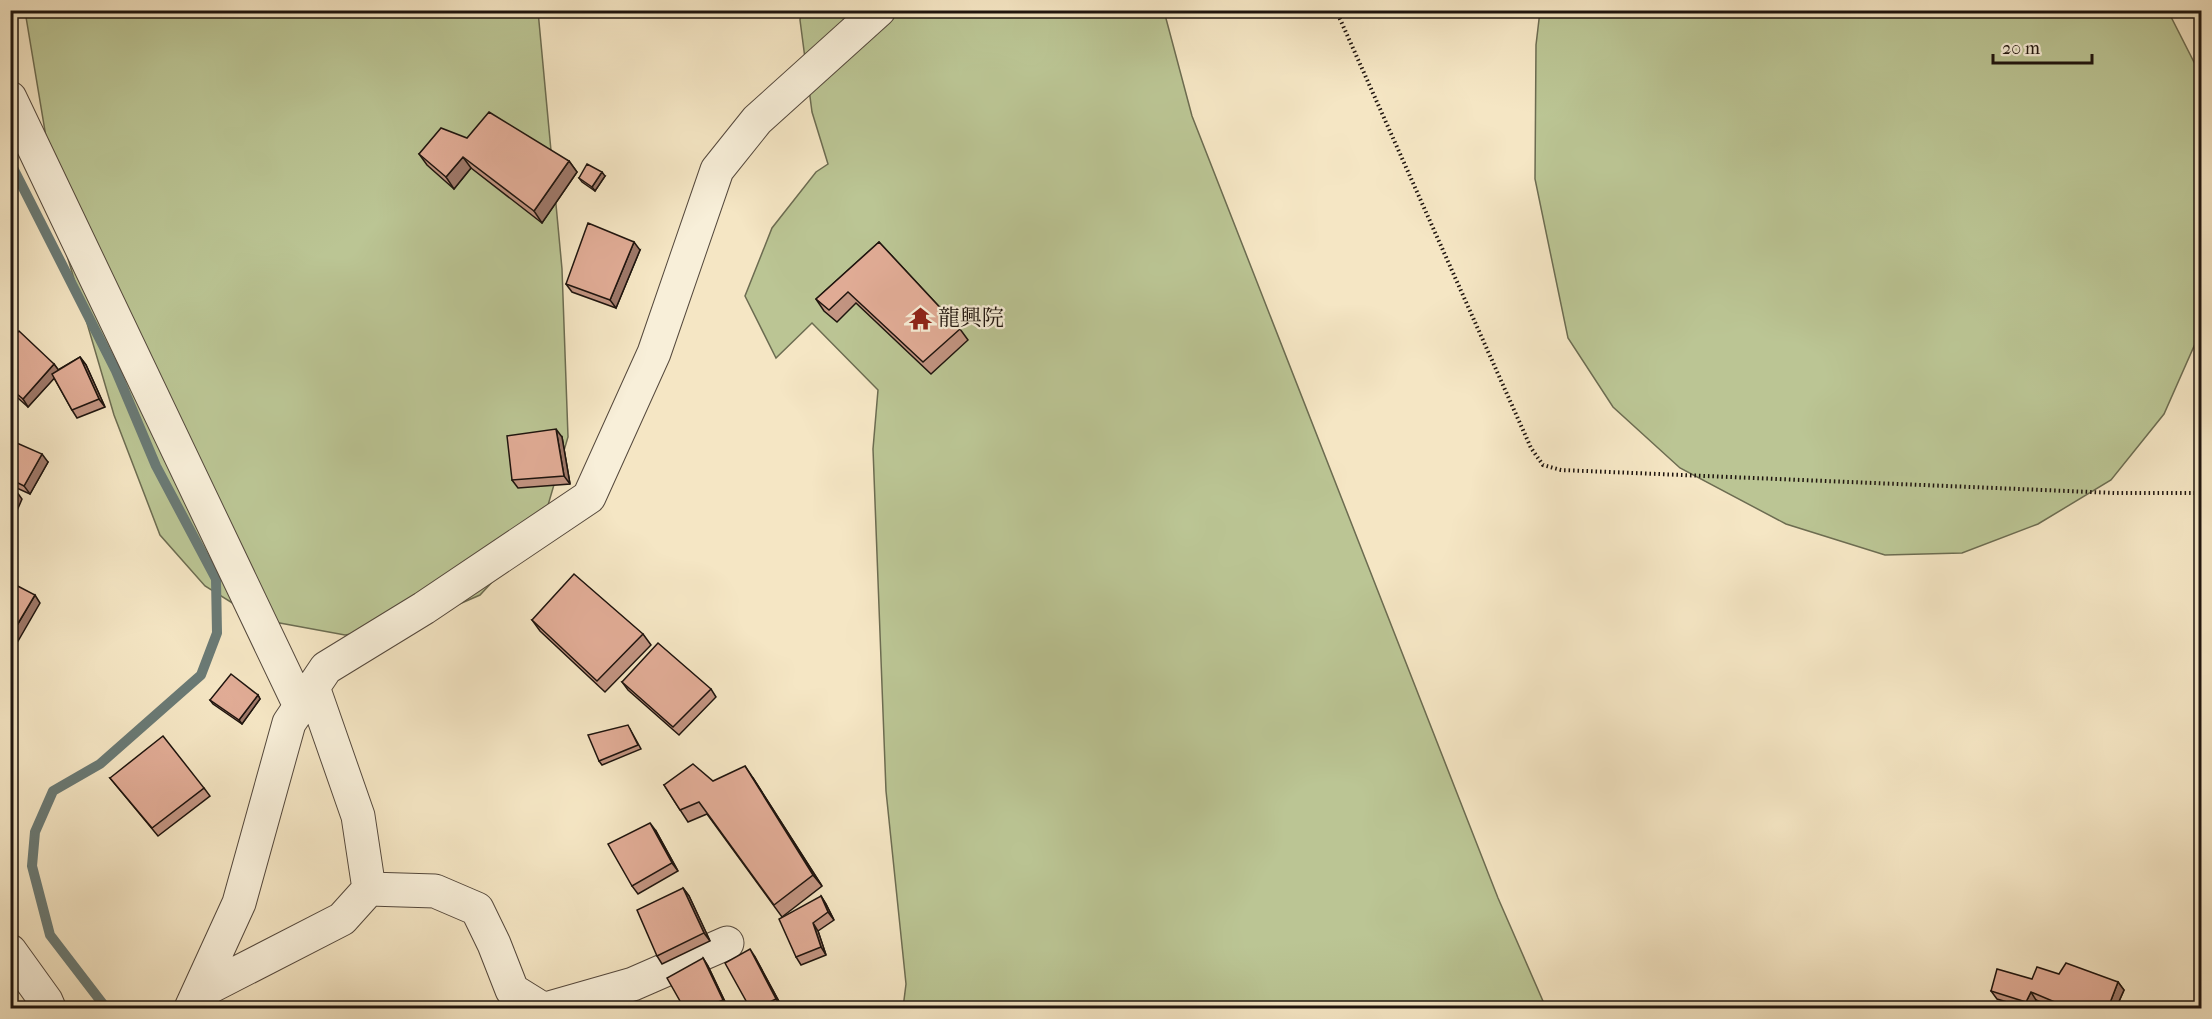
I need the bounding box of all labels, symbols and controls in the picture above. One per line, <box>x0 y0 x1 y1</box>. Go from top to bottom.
scale bar <box>1993 27 2092 65</box>
text: 20 m <box>2002 38 2040 59</box>
temple icon: 龍興院 <box>907 305 933 331</box>
place label: 龍興院 <box>938 305 1004 331</box>

